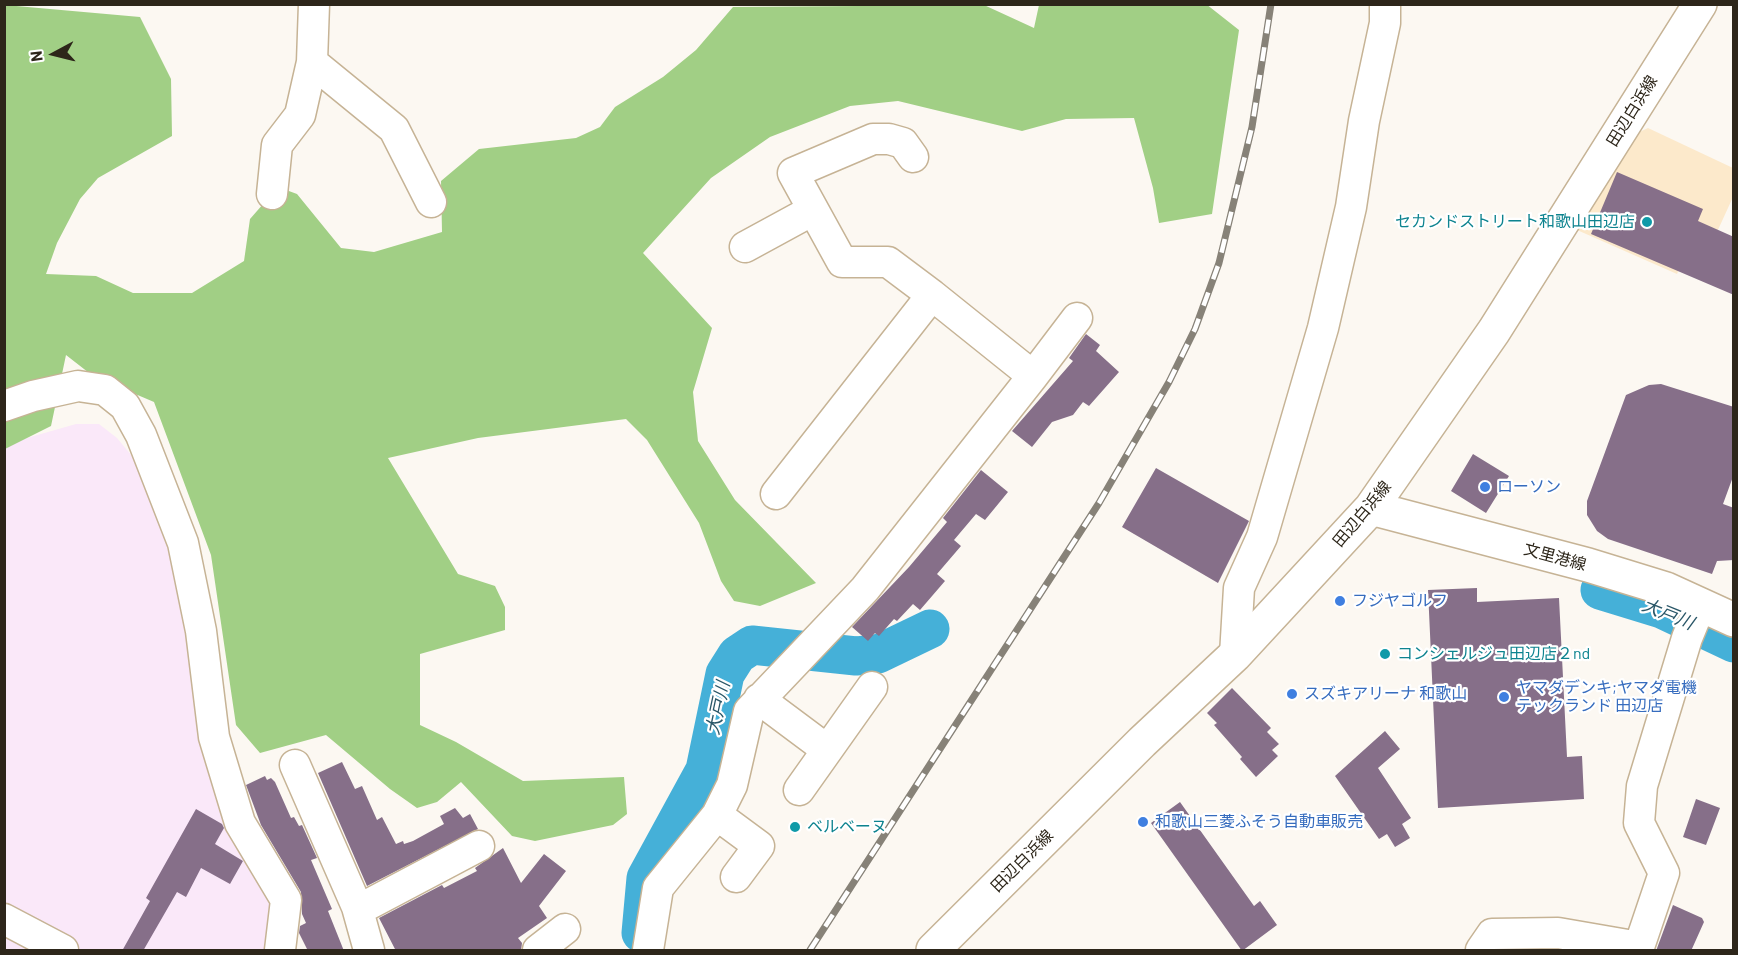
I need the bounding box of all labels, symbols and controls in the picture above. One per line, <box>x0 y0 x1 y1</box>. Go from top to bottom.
north arrow <box>24 24 84 84</box>
text: N <box>26 50 46 63</box>
street label: 田辺白浜線 <box>1603 72 1661 150</box>
place label: セカンドストリート和歌山田辺店 <box>1395 212 1635 232</box>
marker: セカンドストリート和歌山田辺店 <box>1640 215 1654 229</box>
street label: 田辺白浜線 <box>1329 477 1395 551</box>
place label: ローソン <box>1497 477 1561 497</box>
marker: ローソン <box>1478 480 1492 494</box>
street label: 文里港線 <box>1522 539 1588 575</box>
place label: フジヤゴルフ <box>1352 591 1448 611</box>
marker: フジヤゴルフ <box>1333 594 1347 608</box>
water label: 大戸川 <box>1639 594 1697 634</box>
place label: コンシェルジュ田辺店２nd <box>1397 644 1590 664</box>
marker: コンシェルジュ田辺店２nd <box>1378 647 1392 661</box>
place label: ヤマダデンキ;ヤマダ電機 テックランド 田辺店 <box>1516 678 1697 716</box>
water label: 大戸川 <box>702 679 734 737</box>
place label: スズキアリーナ 和歌山 <box>1304 684 1467 704</box>
marker: スズキアリーナ 和歌山 <box>1285 687 1299 701</box>
marker: ヤマダデンキ;ヤマダ電機 テックランド 田辺店 <box>1497 690 1511 704</box>
place label: 和歌山三菱ふそう自動車販売 <box>1155 812 1363 832</box>
marker: 和歌山三菱ふそう自動車販売 <box>1136 815 1150 829</box>
place label: ベルベーヌ <box>807 817 887 837</box>
marker: ベルベーヌ <box>788 820 802 834</box>
street label: 田辺白浜線 <box>987 826 1057 896</box>

